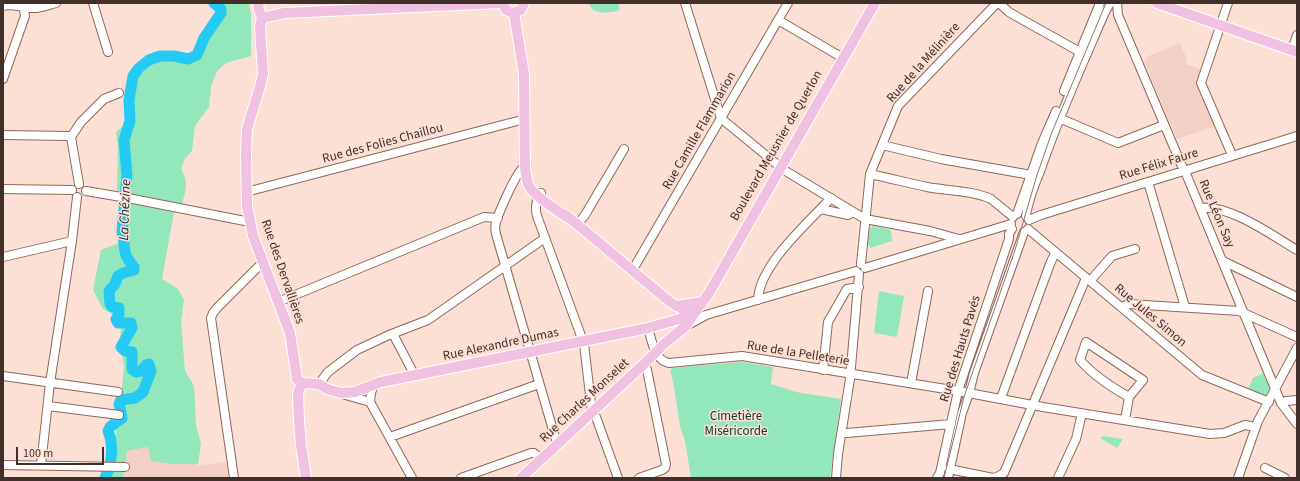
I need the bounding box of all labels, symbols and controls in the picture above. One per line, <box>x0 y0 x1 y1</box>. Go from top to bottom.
street label: Rue de la Mélinière <box>884 20 964 106</box>
street label: Boulevard Meusnier de Querlon <box>728 68 826 224</box>
street label: Rue Camille Flammarion <box>660 69 740 193</box>
street label: Rue des Folies Chaillou <box>321 120 445 168</box>
street label: Rue Félix Faure <box>1118 146 1200 184</box>
street label: Rue Léon Say <box>1195 178 1237 250</box>
water label: La Chézine <box>117 179 135 241</box>
street label: Rue des Dervallières <box>257 218 307 326</box>
street label: Rue Jules Simon <box>1111 281 1189 351</box>
street label: Rue des Hauts Pavés <box>937 294 985 404</box>
street label: Rue Alexandre Dumas <box>442 325 560 365</box>
street label: Rue de la Pelleterie <box>746 338 850 370</box>
street label: Rue Charles Monselet <box>537 356 633 446</box>
park label: Cimetière Miséricorde <box>705 409 767 440</box>
scale bar <box>18 439 106 465</box>
text: 100 m <box>23 445 53 462</box>

